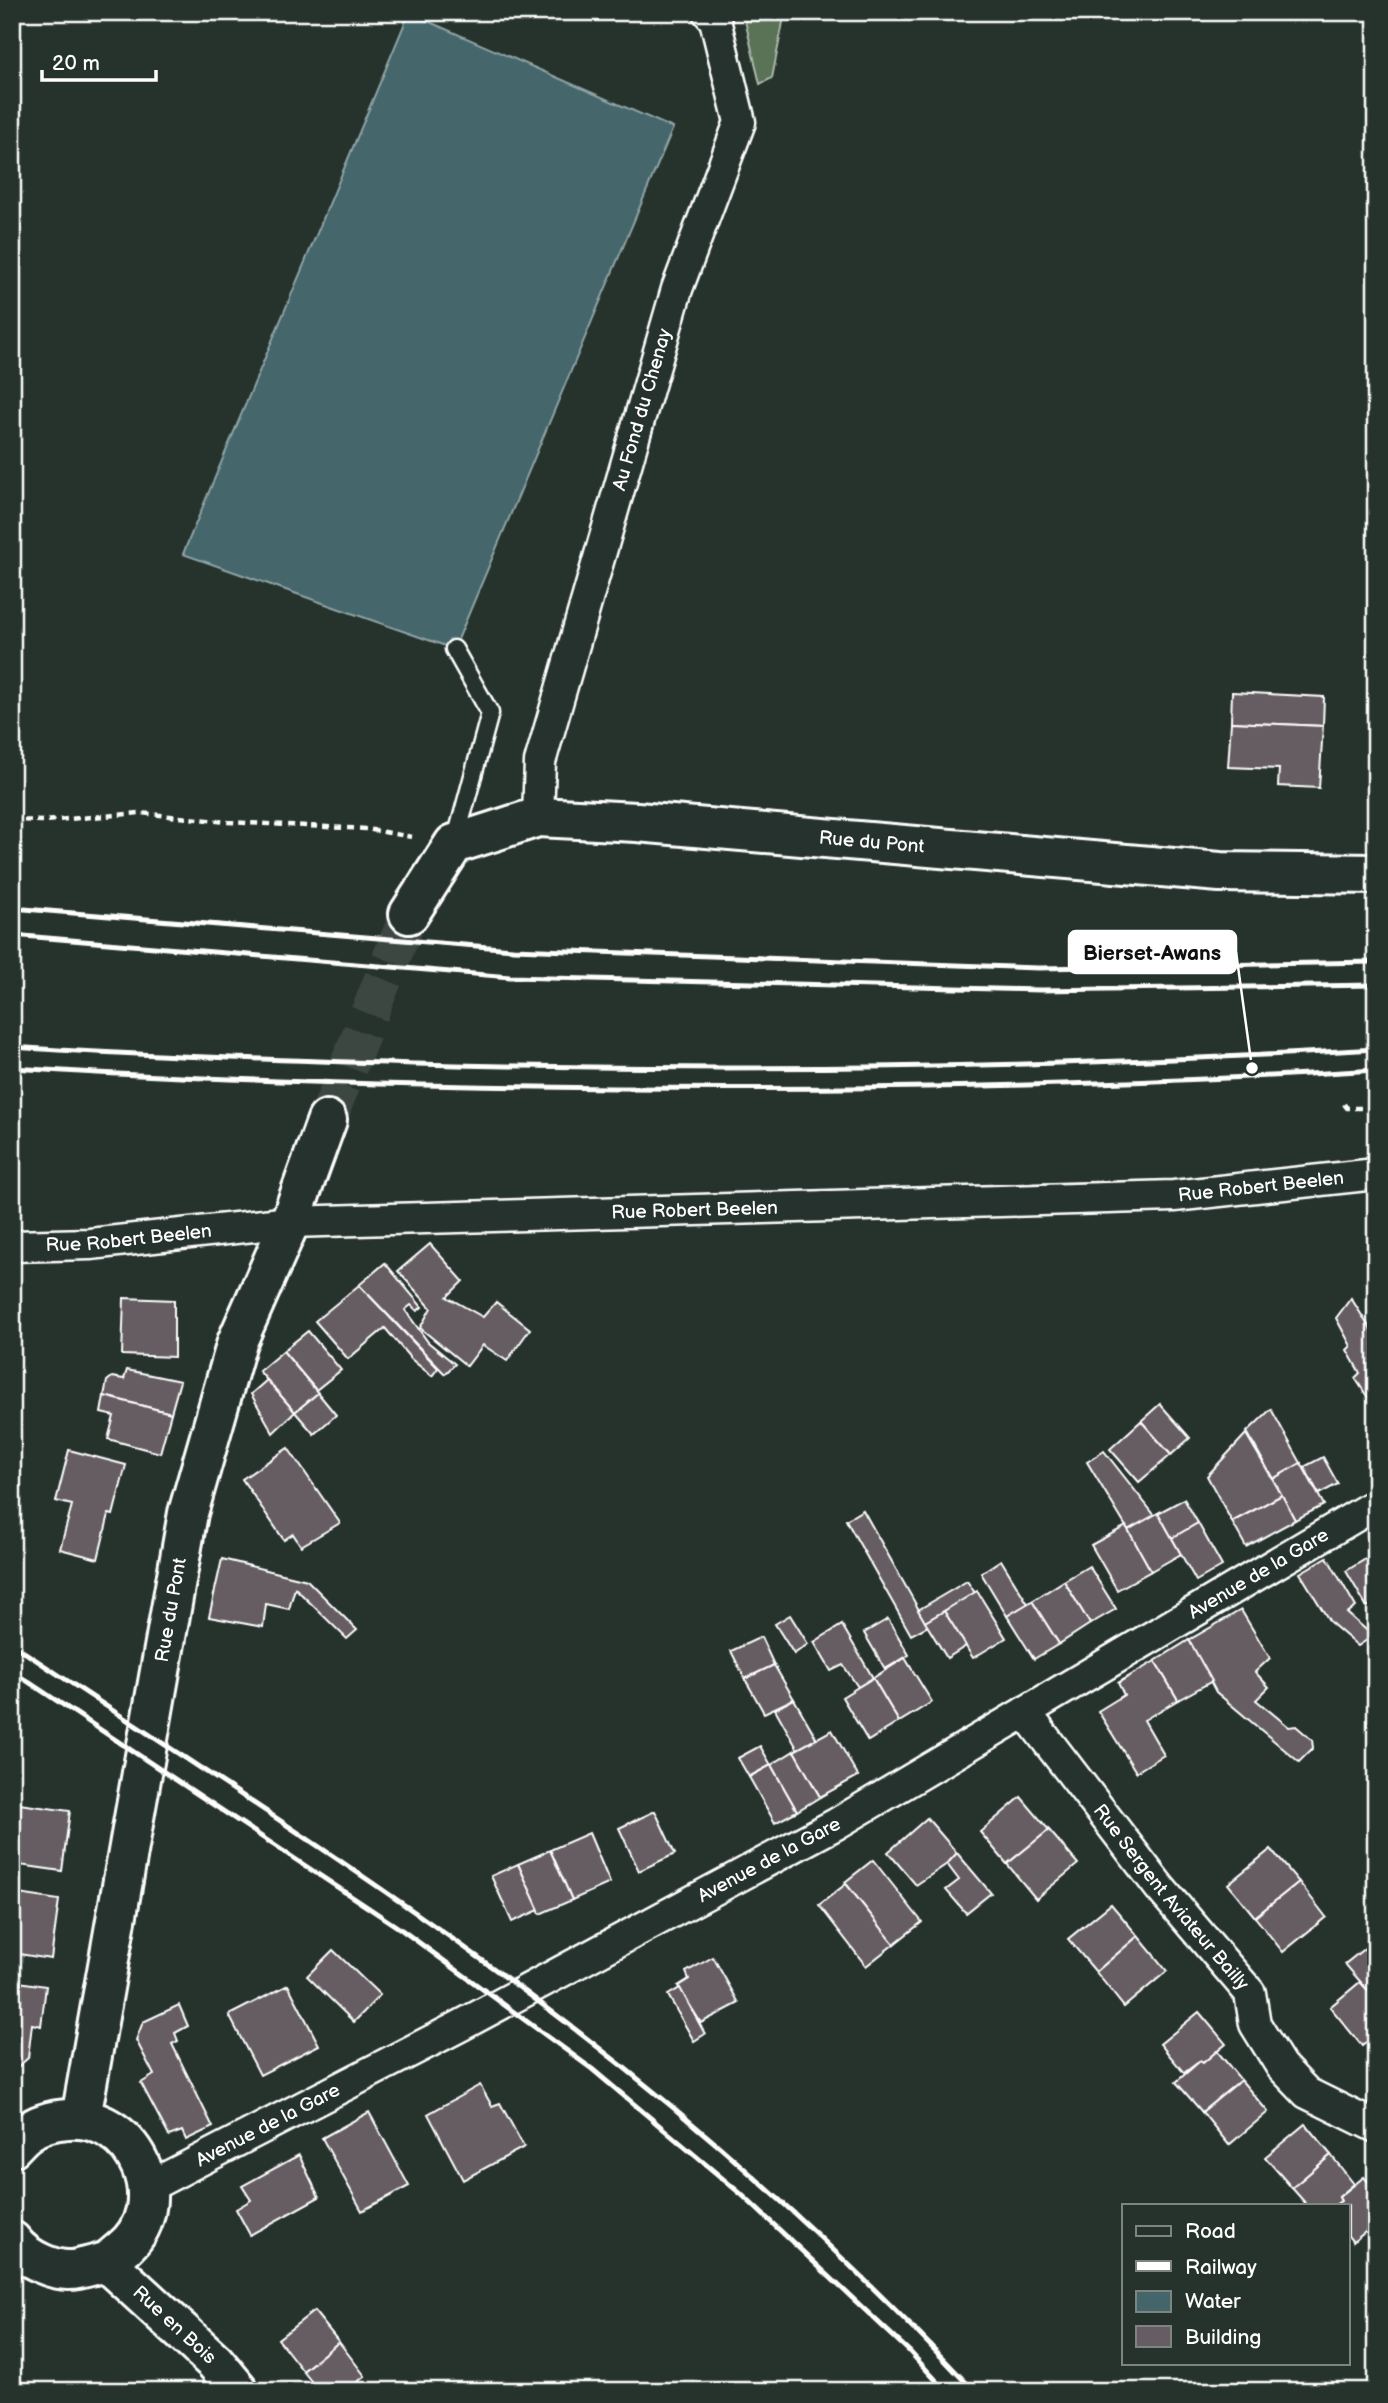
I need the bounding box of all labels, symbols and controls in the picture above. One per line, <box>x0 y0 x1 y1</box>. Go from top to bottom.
scale bar <box>42 38 156 82</box>
text: 20 m <box>52 51 100 76</box>
street label: Au Fond du Chenay <box>608 325 677 493</box>
street label: Rue du Pont <box>818 826 925 858</box>
callout: Bierset-Awans <box>1069 931 1236 973</box>
text: Bierset-Awans <box>1083 941 1221 966</box>
street label: Rue Robert Beelen <box>1177 1166 1345 1207</box>
street label: Rue Robert Beelen <box>611 1196 778 1224</box>
street label: Rue Robert Beelen <box>45 1219 213 1257</box>
street label: Avenue de la Gare <box>1184 1523 1333 1624</box>
street label: Rue du Pont <box>150 1556 191 1664</box>
street label: Rue Sergent Aviateur Bailly <box>1088 1800 1254 1995</box>
street label: Avenue de la Gare <box>694 1812 845 1908</box>
street label: Avenue de la Gare <box>192 2078 344 2172</box>
legend <box>1122 2204 1350 2364</box>
text: Road <box>1185 2219 1236 2244</box>
text: Railway <box>1185 2255 1257 2280</box>
street label: Rue en Bois <box>128 2281 221 2369</box>
text: Water <box>1185 2289 1241 2314</box>
text: Building <box>1185 2325 1261 2350</box>

